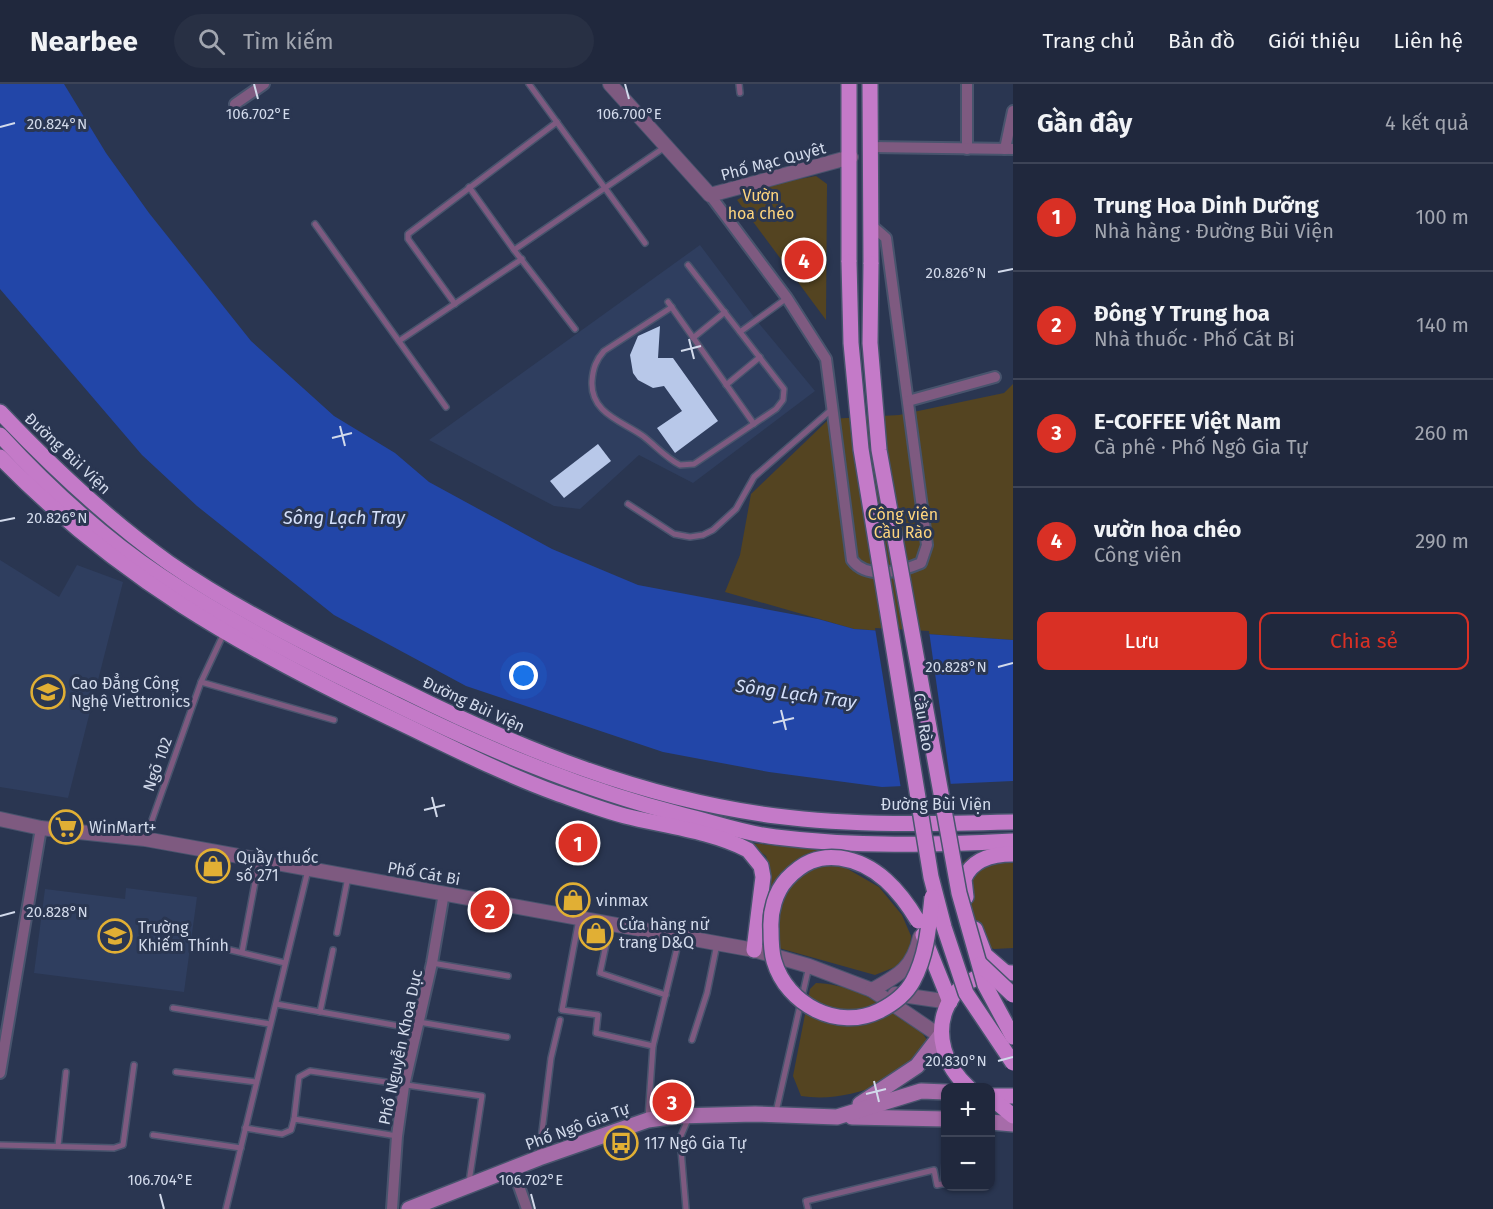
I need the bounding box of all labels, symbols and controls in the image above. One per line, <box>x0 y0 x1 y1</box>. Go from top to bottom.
search box <box>174 14 594 68</box>
text: Nearbee <box>30 25 138 58</box>
icon: search <box>195 25 228 58</box>
text: Tìm kiếm <box>243 28 334 55</box>
text: Trang chủ <box>1043 28 1135 54</box>
text: Bản đồ <box>1168 28 1235 54</box>
text: Giới thiệu <box>1268 28 1361 54</box>
text: Liên hệ <box>1394 28 1463 54</box>
text: 106.702°E <box>226 105 290 123</box>
text: 106.700°E <box>596 105 662 123</box>
text: Gần đây <box>1037 108 1132 139</box>
text: 4 kết quả <box>1385 111 1469 135</box>
text: 20.824°N <box>27 115 87 133</box>
street label: Phố Mạc Quyêt <box>718 137 828 185</box>
park label: Vườn hoa chéo <box>728 186 794 223</box>
text: Trung Hoa Dinh Dưỡng <box>1094 192 1319 219</box>
text: 1 <box>1052 205 1061 229</box>
text: 100 m <box>1416 205 1469 229</box>
text: Nhà hàng · Đường Bùi Viện <box>1094 219 1334 243</box>
pin: 4 <box>784 238 824 282</box>
text: 20.826°N <box>926 264 986 282</box>
text: Đông Y Trung hoa <box>1094 300 1270 327</box>
text: 2 <box>1051 313 1062 337</box>
text: 140 m <box>1416 313 1469 337</box>
text: Nhà thuốc · Phố Cát Bi <box>1094 327 1295 351</box>
text: E-COFFEE Việt Nam <box>1094 408 1281 435</box>
street label: Đường Bùi Viện <box>21 409 115 498</box>
text: 3 <box>1051 421 1062 445</box>
text: 260 m <box>1415 421 1469 445</box>
text: Cà phê · Phố Ngô Gia Tự <box>1094 435 1308 459</box>
park label: Công viên Cầu Rào <box>868 505 938 542</box>
water label: Sông Lạch Tray <box>282 507 406 529</box>
text: 20.826°N <box>27 509 87 527</box>
text: vườn hoa chéo <box>1094 516 1241 543</box>
text: 4 <box>1051 529 1062 553</box>
text: 290 m <box>1415 529 1469 553</box>
text: Công viên <box>1094 543 1182 567</box>
button: Lưu <box>1037 612 1247 670</box>
button: Chia sẻ <box>1259 612 1469 670</box>
text: 20.828°N <box>925 658 987 676</box>
your location <box>509 661 538 690</box>
street label: Đường Bùi Viện <box>420 672 528 736</box>
place label: Cao Đẳng Công Nghệ Viettronics <box>71 673 190 711</box>
school or university icon: Cao Đẳng Công Nghệ Viettronics <box>30 674 66 710</box>
water label: Sông Lạch Tray <box>733 674 859 714</box>
street label: Cầu Rào <box>910 691 938 753</box>
street label: Ngõ 102 <box>139 734 176 794</box>
street label: Đường Bùi Viện <box>881 795 991 814</box>
supermarket icon: WinMart+ <box>48 809 84 845</box>
place label: WinMart+ <box>89 818 157 837</box>
pin: 1 <box>558 820 598 866</box>
place label: Quầy thuốc số 271 <box>236 847 319 885</box>
shop icon: Quầy thuốc số 271 <box>195 848 231 884</box>
street label: Phố Cát Bi <box>386 857 462 889</box>
shop icon: vinmax <box>555 882 591 918</box>
pin: 2 <box>470 888 510 932</box>
place label: vinmax <box>596 891 648 910</box>
text: 20.828°N <box>26 903 88 921</box>
shop icon: Cửa hàng nữ trang D&Q <box>578 915 614 951</box>
place label: Cửa hàng nữ trang D&Q <box>619 915 709 952</box>
school or university icon: Trường Khiếm Thính <box>97 918 133 954</box>
place label: Trường Khiếm Thính <box>138 918 229 955</box>
street label: Phố Nguyễn Khoa Dục <box>374 967 426 1127</box>
text: 20.830°N <box>925 1052 987 1070</box>
pin: 3 <box>652 1080 692 1124</box>
map controls <box>941 1083 995 1191</box>
button: + <box>941 1083 995 1137</box>
street label: Phố Ngô Gia Tự <box>522 1098 632 1154</box>
bus stop icon: 117 Ngô Gia Tự <box>603 1125 639 1161</box>
place label: 117 Ngô Gia Tự <box>644 1134 747 1153</box>
button: − <box>941 1137 995 1191</box>
text: 106.704°E <box>127 1171 193 1189</box>
text: 106.702°E <box>499 1171 563 1189</box>

